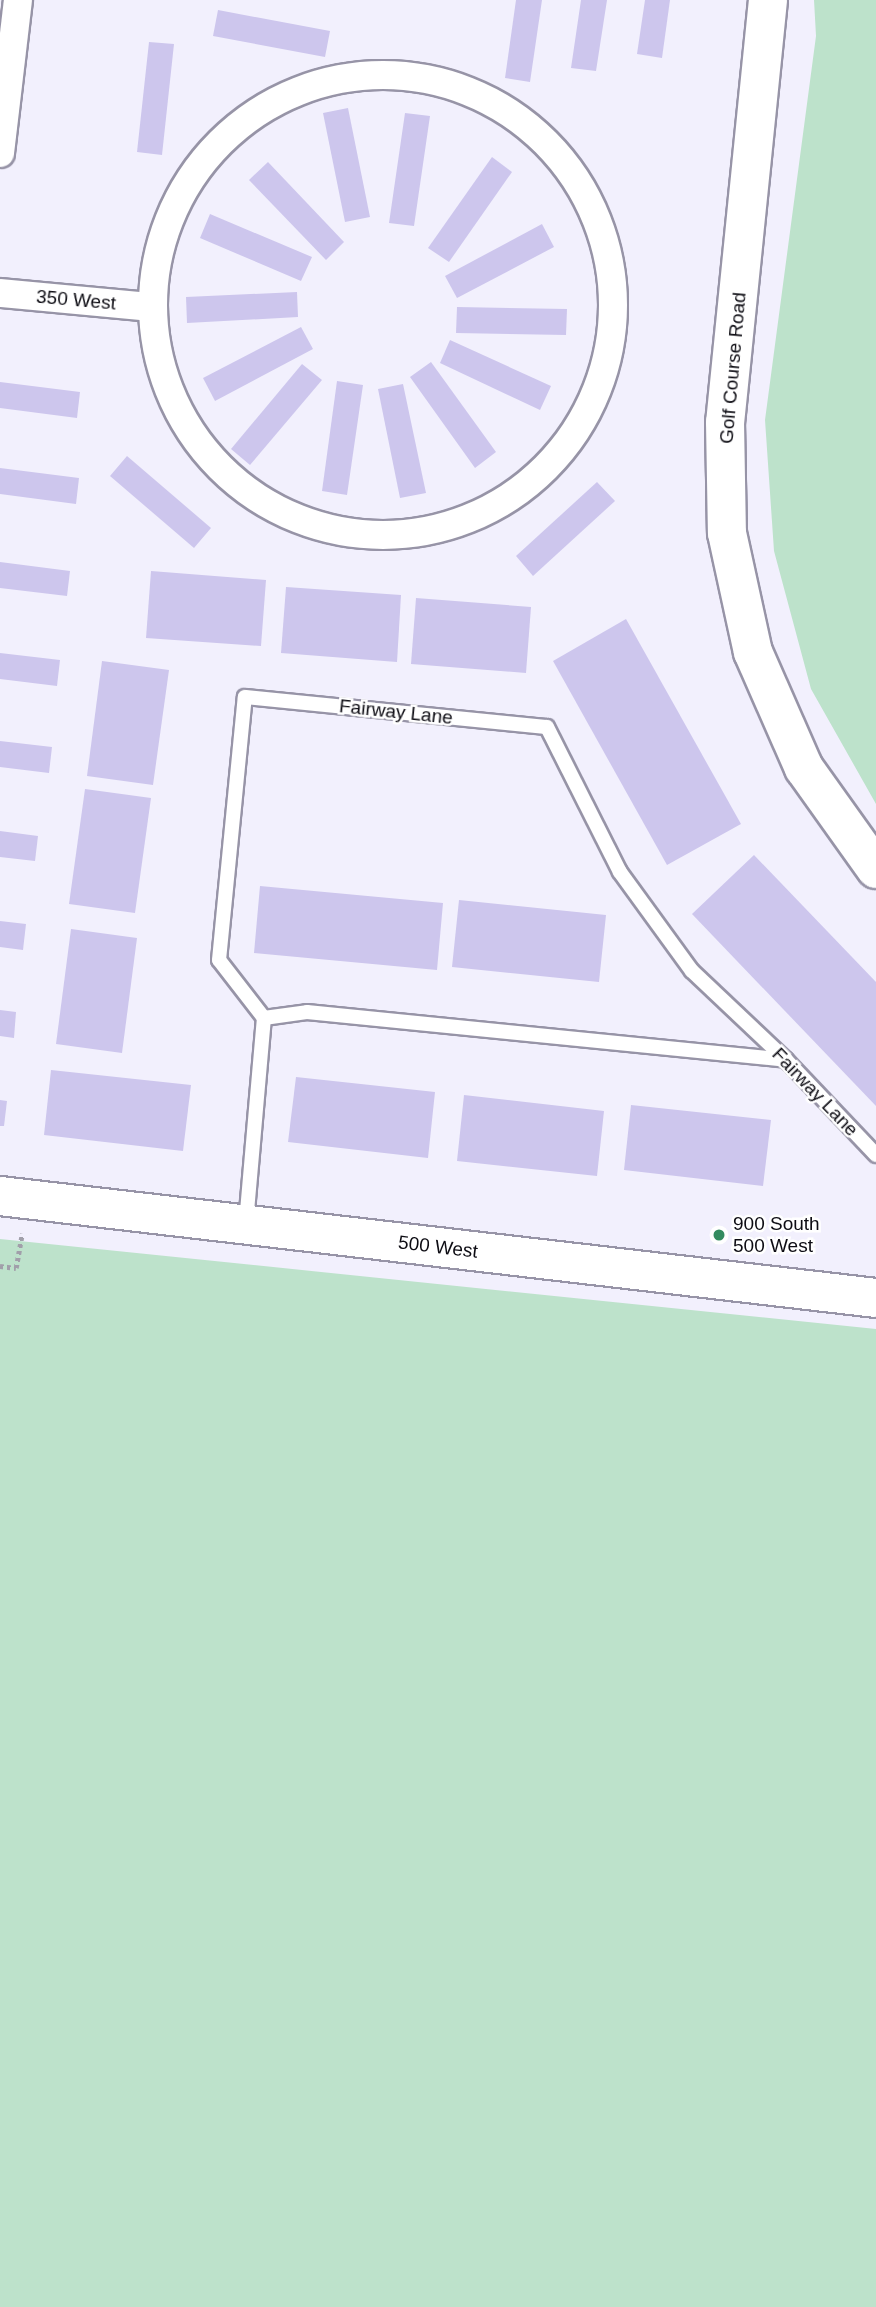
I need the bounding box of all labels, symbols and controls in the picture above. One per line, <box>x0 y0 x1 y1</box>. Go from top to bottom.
street label: 350 West <box>35 285 117 315</box>
street label: Golf Course Road <box>715 291 751 445</box>
street label: Fairway Lane <box>338 695 454 729</box>
street label: Fairway Lane <box>767 1043 863 1141</box>
place label: 900 South 500 West <box>733 1213 820 1257</box>
marker: 900 South 500 West <box>711 1227 727 1243</box>
street label: 500 West <box>397 1231 479 1263</box>

